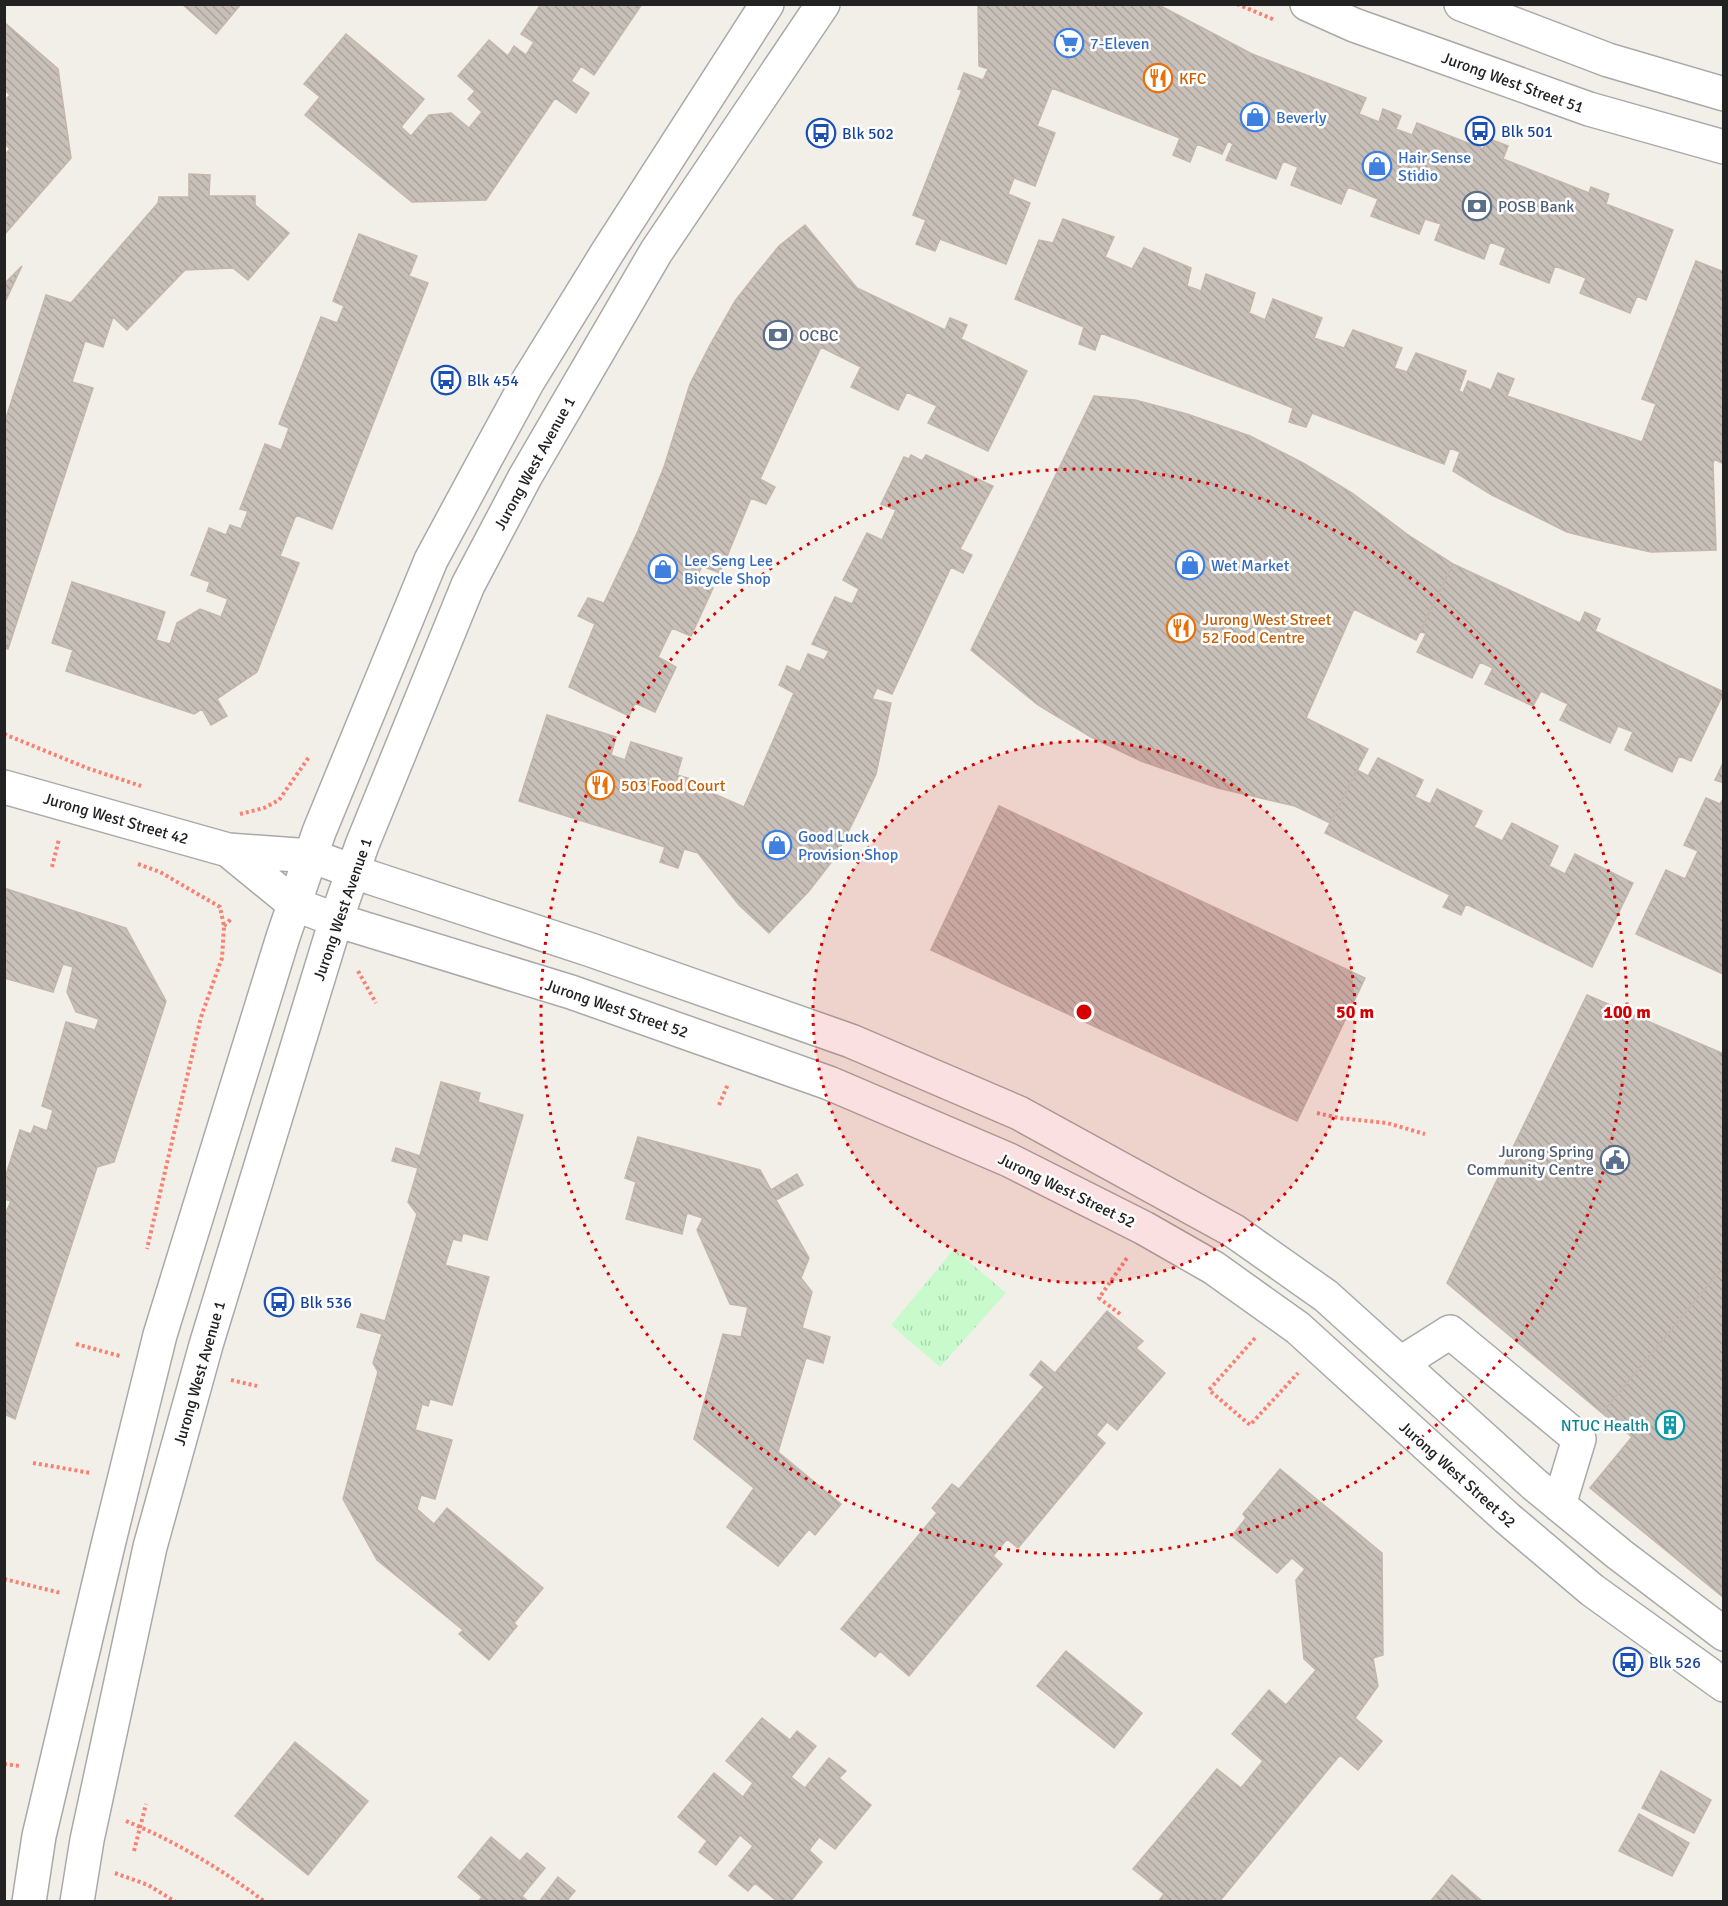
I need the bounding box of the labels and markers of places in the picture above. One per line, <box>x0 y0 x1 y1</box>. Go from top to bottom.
supermarket icon: 7-Eleven <box>1053 27 1085 59</box>
place label: 7-Eleven <box>1090 34 1149 54</box>
restaurant icon: KFC <box>1142 62 1174 94</box>
place label: KFC <box>1179 69 1207 89</box>
shop icon: Beverly <box>1239 101 1271 133</box>
place label: Beverly <box>1276 108 1327 128</box>
bus stop icon: Blk 501 <box>1464 115 1496 147</box>
bus stop icon: Blk 502 <box>805 117 837 149</box>
place label: Blk 501 <box>1501 122 1553 142</box>
place label: Blk 502 <box>842 124 894 144</box>
place label: Hair Sense Stidio <box>1398 148 1471 186</box>
shop icon: Hair Sense Stidio <box>1361 150 1393 182</box>
bank icon: POSB Bank <box>1461 190 1493 222</box>
place label: POSB Bank <box>1498 197 1574 217</box>
bank icon: OCBC <box>762 319 794 351</box>
place label: OCBC <box>799 326 839 346</box>
bus stop icon: Blk 454 <box>430 364 462 396</box>
place label: Blk 454 <box>467 371 519 391</box>
shop icon: Wet Market <box>1174 549 1206 581</box>
place label: Lee Seng Lee Bicycle Shop <box>684 551 773 589</box>
shop icon: Lee Seng Lee Bicycle Shop <box>647 553 679 585</box>
place label: Wet Market <box>1211 556 1290 576</box>
place label: Jurong West Street 52 Food Centre <box>1202 610 1332 648</box>
restaurant icon: Jurong West Street 52 Food Centre <box>1165 612 1197 644</box>
restaurant icon: 503 Food Court <box>584 769 616 801</box>
place label: 503 Food Court <box>621 776 726 796</box>
place label: Good Luck Provision Shop <box>798 827 898 865</box>
shop icon: Good Luck Provision Shop <box>761 829 793 861</box>
centre of rings <box>1074 1002 1094 1022</box>
place label: Jurong Spring Community Centre <box>1467 1142 1594 1180</box>
public building icon: Jurong Spring Community Centre <box>1599 1144 1631 1176</box>
bus stop icon: Blk 536 <box>263 1286 295 1318</box>
place label: Blk 536 <box>300 1293 352 1313</box>
building icon: NTUC Health <box>1654 1409 1686 1441</box>
place label: NTUC Health <box>1561 1416 1649 1436</box>
bus stop icon: Blk 526 <box>1612 1646 1644 1678</box>
place label: Blk 526 <box>1649 1653 1701 1673</box>

